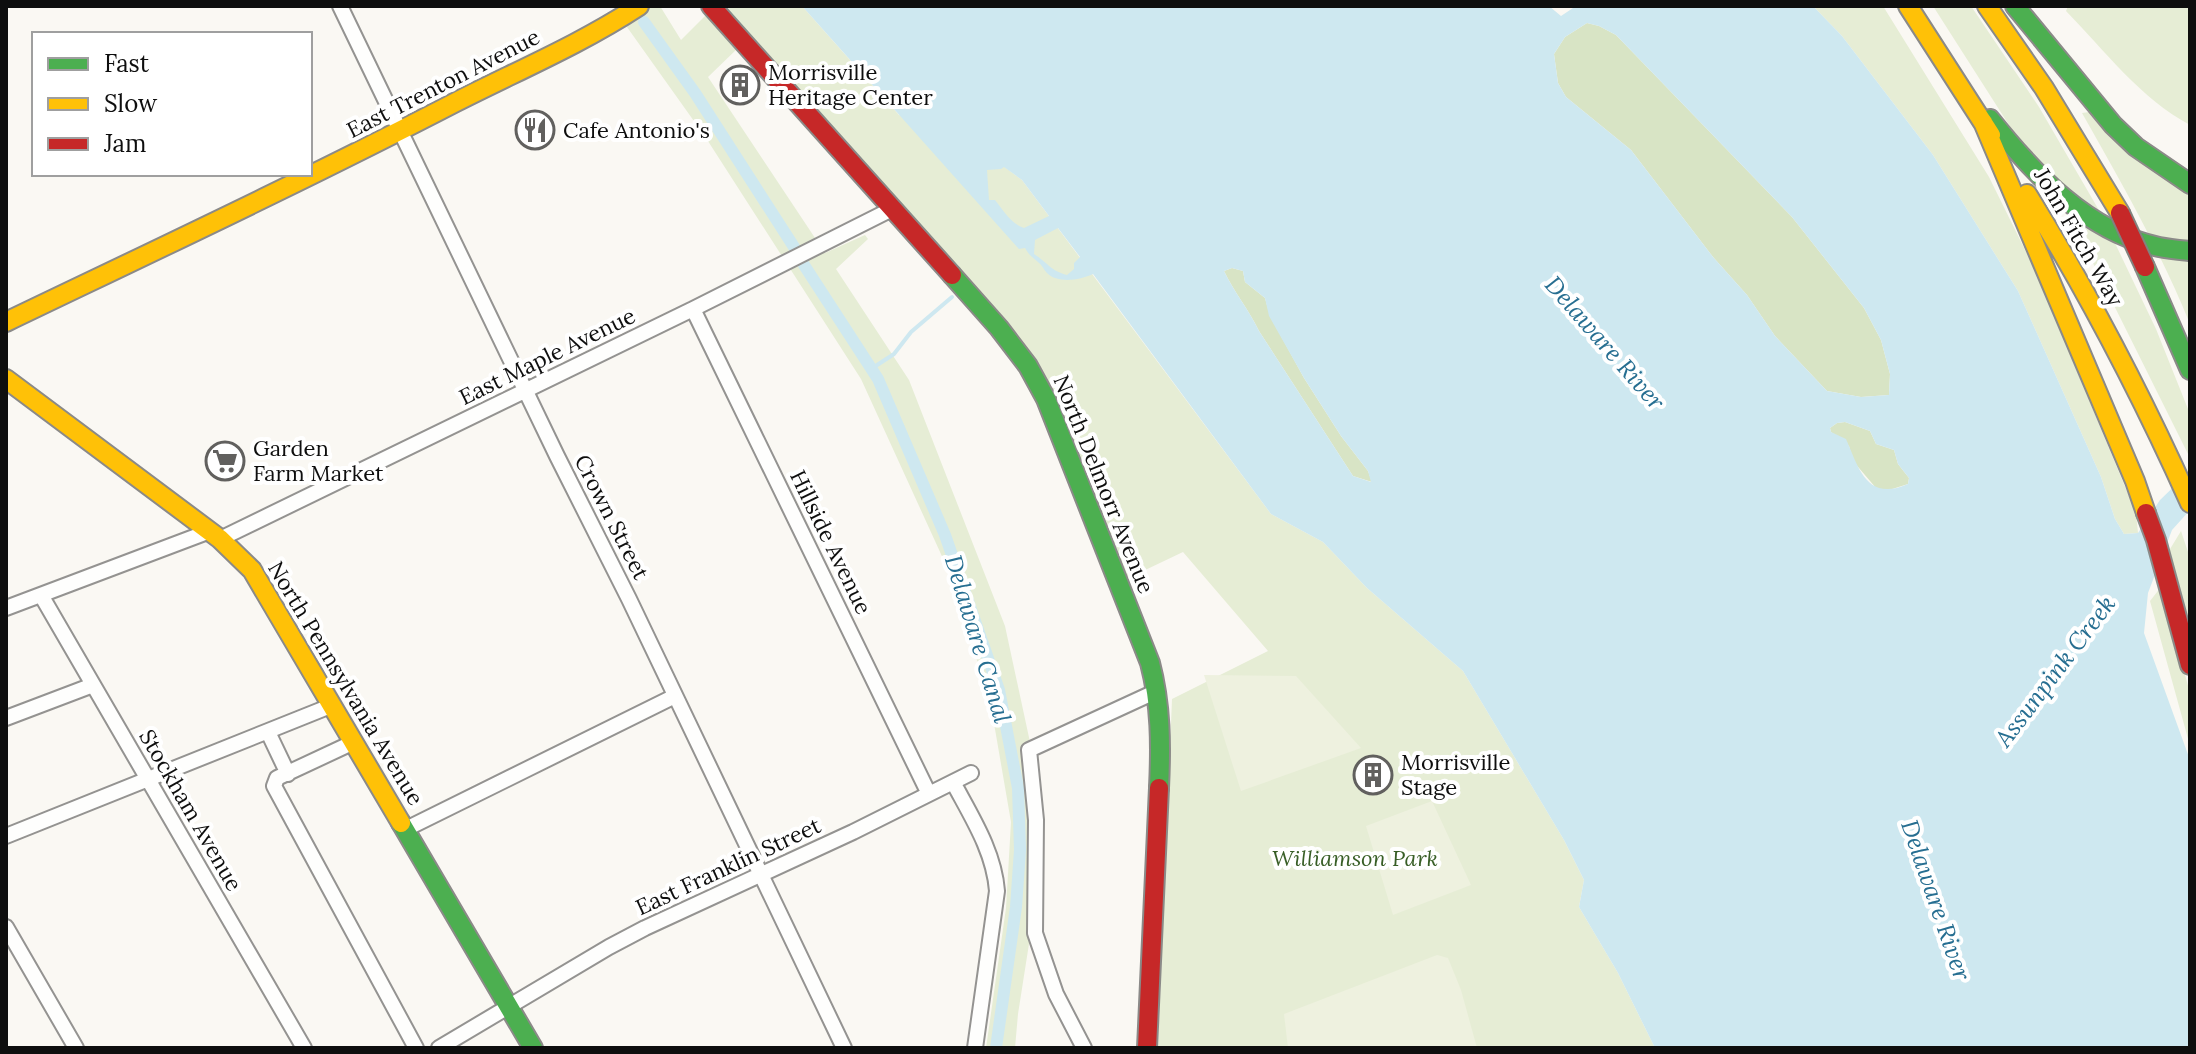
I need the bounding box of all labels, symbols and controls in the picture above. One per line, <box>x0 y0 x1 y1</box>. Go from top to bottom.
street label: East Trenton Avenue <box>342 22 544 144</box>
legend <box>32 32 312 176</box>
text: Fast <box>104 48 150 79</box>
place label: Morrisville Heritage Center <box>768 58 933 111</box>
building icon: Morrisville Heritage Center <box>719 64 761 106</box>
text: Slow <box>104 88 158 119</box>
restaurant icon: Cafe Antonio's <box>514 109 556 151</box>
place label: Cafe Antonio's <box>563 116 710 144</box>
text: Jam <box>103 128 146 159</box>
street label: John Fitch Way <box>2028 162 2130 311</box>
water label: Delaware River <box>1538 270 1672 417</box>
street label: East Maple Avenue <box>454 301 640 411</box>
street label: North Delmorr Avenue <box>1047 371 1161 597</box>
place label: Garden Farm Market <box>253 434 384 487</box>
supermarket icon: Garden Farm Market <box>204 440 246 482</box>
street label: Crown Street <box>569 450 656 585</box>
street label: Hillside Avenue <box>784 465 878 619</box>
water label: Delaware Canal <box>938 551 1018 727</box>
street label: North Pennsylvania Avenue <box>262 556 430 810</box>
water label: Assunpink Creek <box>1987 589 2122 754</box>
street label: Stockham Avenue <box>133 724 249 896</box>
place label: Morrisville Stage <box>1401 748 1511 801</box>
building icon: Morrisville Stage <box>1352 754 1394 796</box>
street label: East Franklin Street <box>631 811 825 921</box>
water label: Delaware River <box>1894 816 1978 984</box>
park label: Williamson Park <box>1272 844 1438 872</box>

